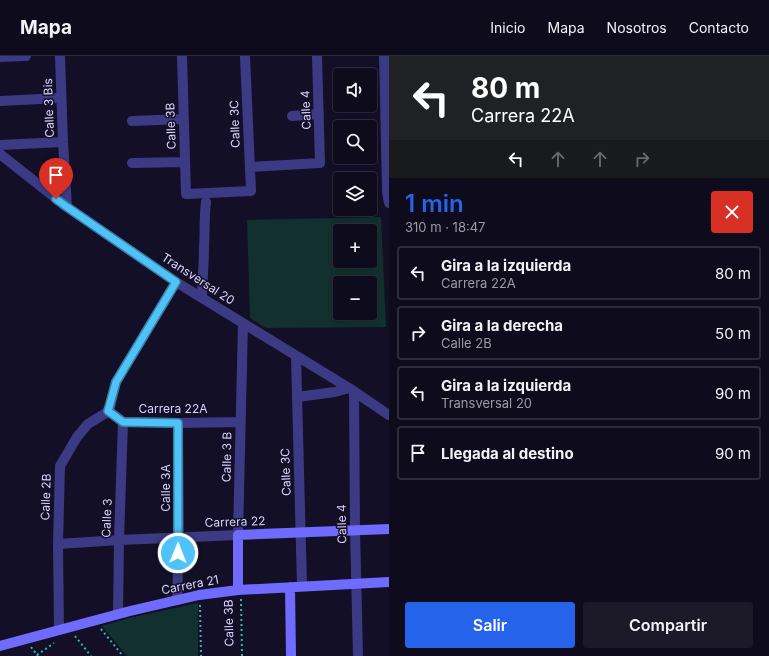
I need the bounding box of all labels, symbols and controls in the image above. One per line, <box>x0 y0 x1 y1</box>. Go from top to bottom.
text: Mapa <box>20 16 72 39</box>
text: Inicio <box>490 19 526 36</box>
text: Mapa <box>548 19 585 36</box>
text: Nosotros <box>607 19 667 36</box>
text: Contacto <box>689 19 749 36</box>
map controls <box>333 68 377 320</box>
button: sound <box>333 68 377 112</box>
text: 80 m <box>471 71 540 105</box>
icon: left <box>405 72 457 124</box>
street label: Calle 3 Bis <box>40 78 57 138</box>
street label: Calle 4 <box>297 90 314 130</box>
street label: Calle 3C <box>226 100 243 148</box>
street label: Calle 3B <box>162 102 179 150</box>
text: Carrera 22A <box>471 105 575 126</box>
button: search <box>333 120 377 164</box>
icon: left <box>505 148 527 170</box>
icon: ahead <box>547 148 569 170</box>
icon: ahead <box>589 148 611 170</box>
icon: right <box>631 148 653 170</box>
pin <box>39 158 73 199</box>
icon: arrive <box>45 164 67 186</box>
button: layers <box>333 172 377 216</box>
text: 1 min <box>405 189 464 218</box>
button: close <box>711 191 753 233</box>
text: 310 m · 18:47 <box>405 219 485 235</box>
button: + <box>333 224 377 268</box>
street label: Transversal 20 <box>159 249 238 308</box>
text: Gira a la izquierda <box>441 256 571 275</box>
icon: left <box>407 262 429 284</box>
text: 80 m <box>715 264 751 283</box>
text: Carrera 22A <box>441 275 516 291</box>
button: − <box>333 276 377 320</box>
text: Gira a la derecha <box>441 316 563 335</box>
icon: right <box>407 322 429 344</box>
text: 50 m <box>715 324 751 343</box>
text: Calle 2B <box>441 335 492 351</box>
text: Gira a la izquierda <box>441 376 571 395</box>
icon: left <box>407 382 429 404</box>
text: 90 m <box>715 384 751 403</box>
text: Transversal 20 <box>441 395 532 411</box>
street label: Carrera 22A <box>138 401 208 416</box>
street label: Calle 3 B <box>219 432 234 482</box>
icon: arrive <box>407 442 429 464</box>
text: Llegada al destino <box>441 444 574 463</box>
text: 90 m <box>715 444 751 463</box>
street label: Calle 3C <box>277 448 294 496</box>
street label: Calle 3A <box>158 464 173 512</box>
street label: Calle 2B <box>37 473 54 521</box>
street label: Calle 3 <box>98 498 115 538</box>
street label: Calle 4 <box>334 504 349 544</box>
street label: Carrera 22 <box>204 513 266 530</box>
position arrow <box>157 532 199 574</box>
street label: Carrera 21 <box>160 572 220 597</box>
street label: Calle 3B <box>221 599 236 647</box>
button: Salir <box>405 602 575 648</box>
button: Compartir <box>583 602 753 648</box>

